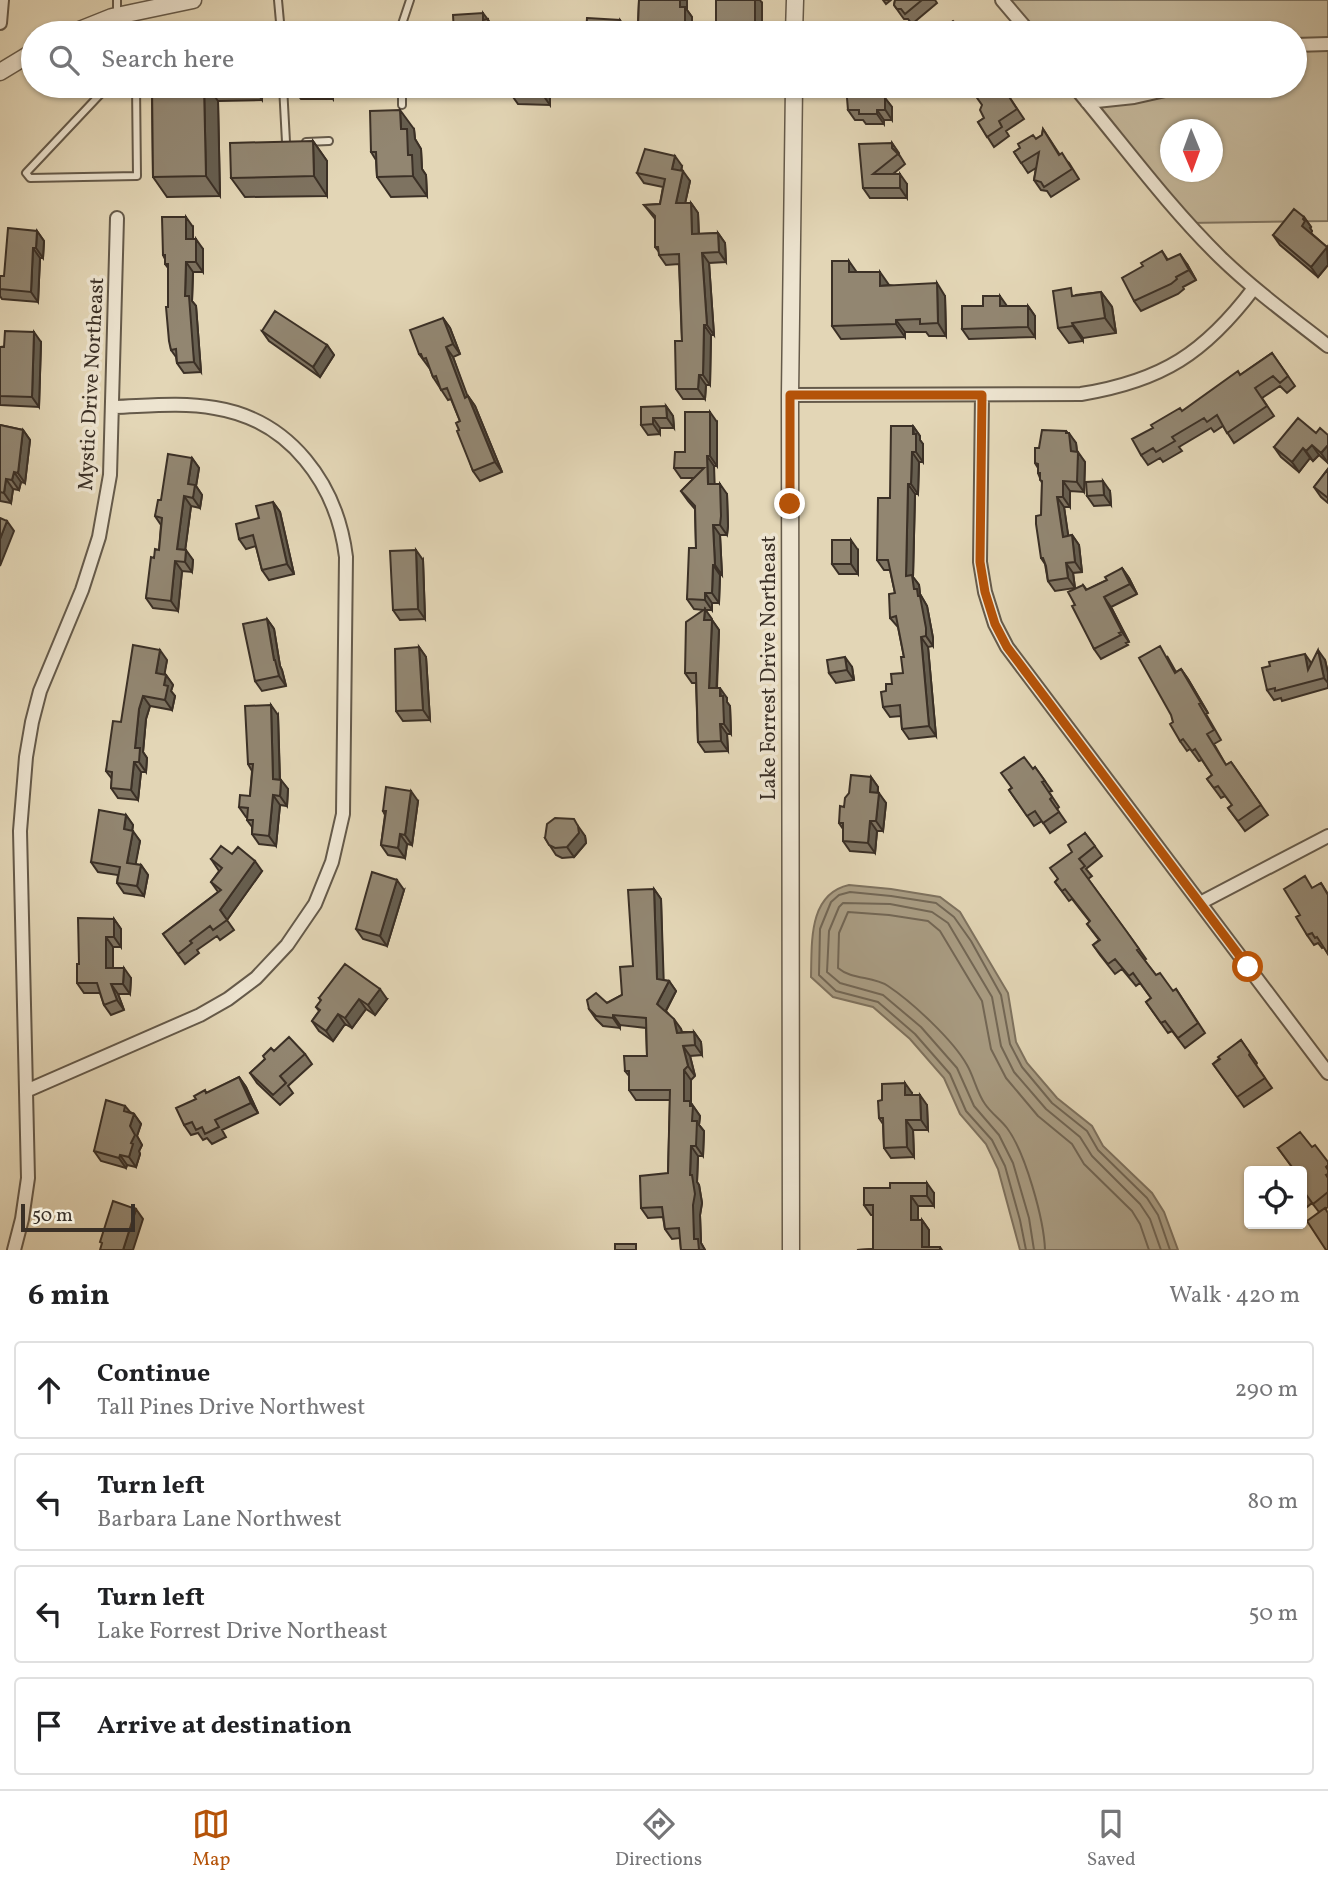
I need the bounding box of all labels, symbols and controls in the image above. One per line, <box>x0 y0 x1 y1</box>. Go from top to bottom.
search box <box>21 21 1307 98</box>
icon: search <box>45 41 83 79</box>
text: Search here <box>101 42 234 78</box>
north arrow <box>1160 119 1223 182</box>
street label: Mystic Drive Northeast <box>72 276 112 492</box>
route end <box>774 488 805 519</box>
street label: Lake Forrest Drive Northeast <box>755 535 784 801</box>
route start <box>1232 951 1263 982</box>
map controls <box>1244 1166 1307 1229</box>
button: locate <box>1244 1166 1307 1229</box>
scale bar <box>21 1201 135 1233</box>
text: 50 m <box>32 1203 73 1229</box>
text: 6 min <box>28 1275 110 1317</box>
text: Walk · 420 m <box>1169 1280 1300 1312</box>
text: Continue <box>97 1356 210 1392</box>
icon: ahead <box>30 1371 68 1409</box>
text: 290 m <box>1235 1374 1298 1406</box>
text: Tall Pines Drive Northwest <box>97 1392 365 1424</box>
text: Turn left <box>97 1468 205 1504</box>
icon: left <box>30 1483 68 1521</box>
text: 80 m <box>1248 1486 1298 1518</box>
text: Barbara Lane Northwest <box>97 1504 342 1536</box>
text: Turn left <box>97 1580 205 1616</box>
icon: left <box>30 1595 68 1633</box>
text: 50 m <box>1249 1598 1298 1630</box>
text: Lake Forrest Drive Northeast <box>97 1616 387 1648</box>
icon: arrive <box>30 1707 68 1745</box>
text: Arrive at destination <box>97 1708 352 1744</box>
tab: Map <box>192 1805 230 1873</box>
tab: Directions <box>615 1805 702 1873</box>
tab: Saved <box>1087 1805 1136 1873</box>

